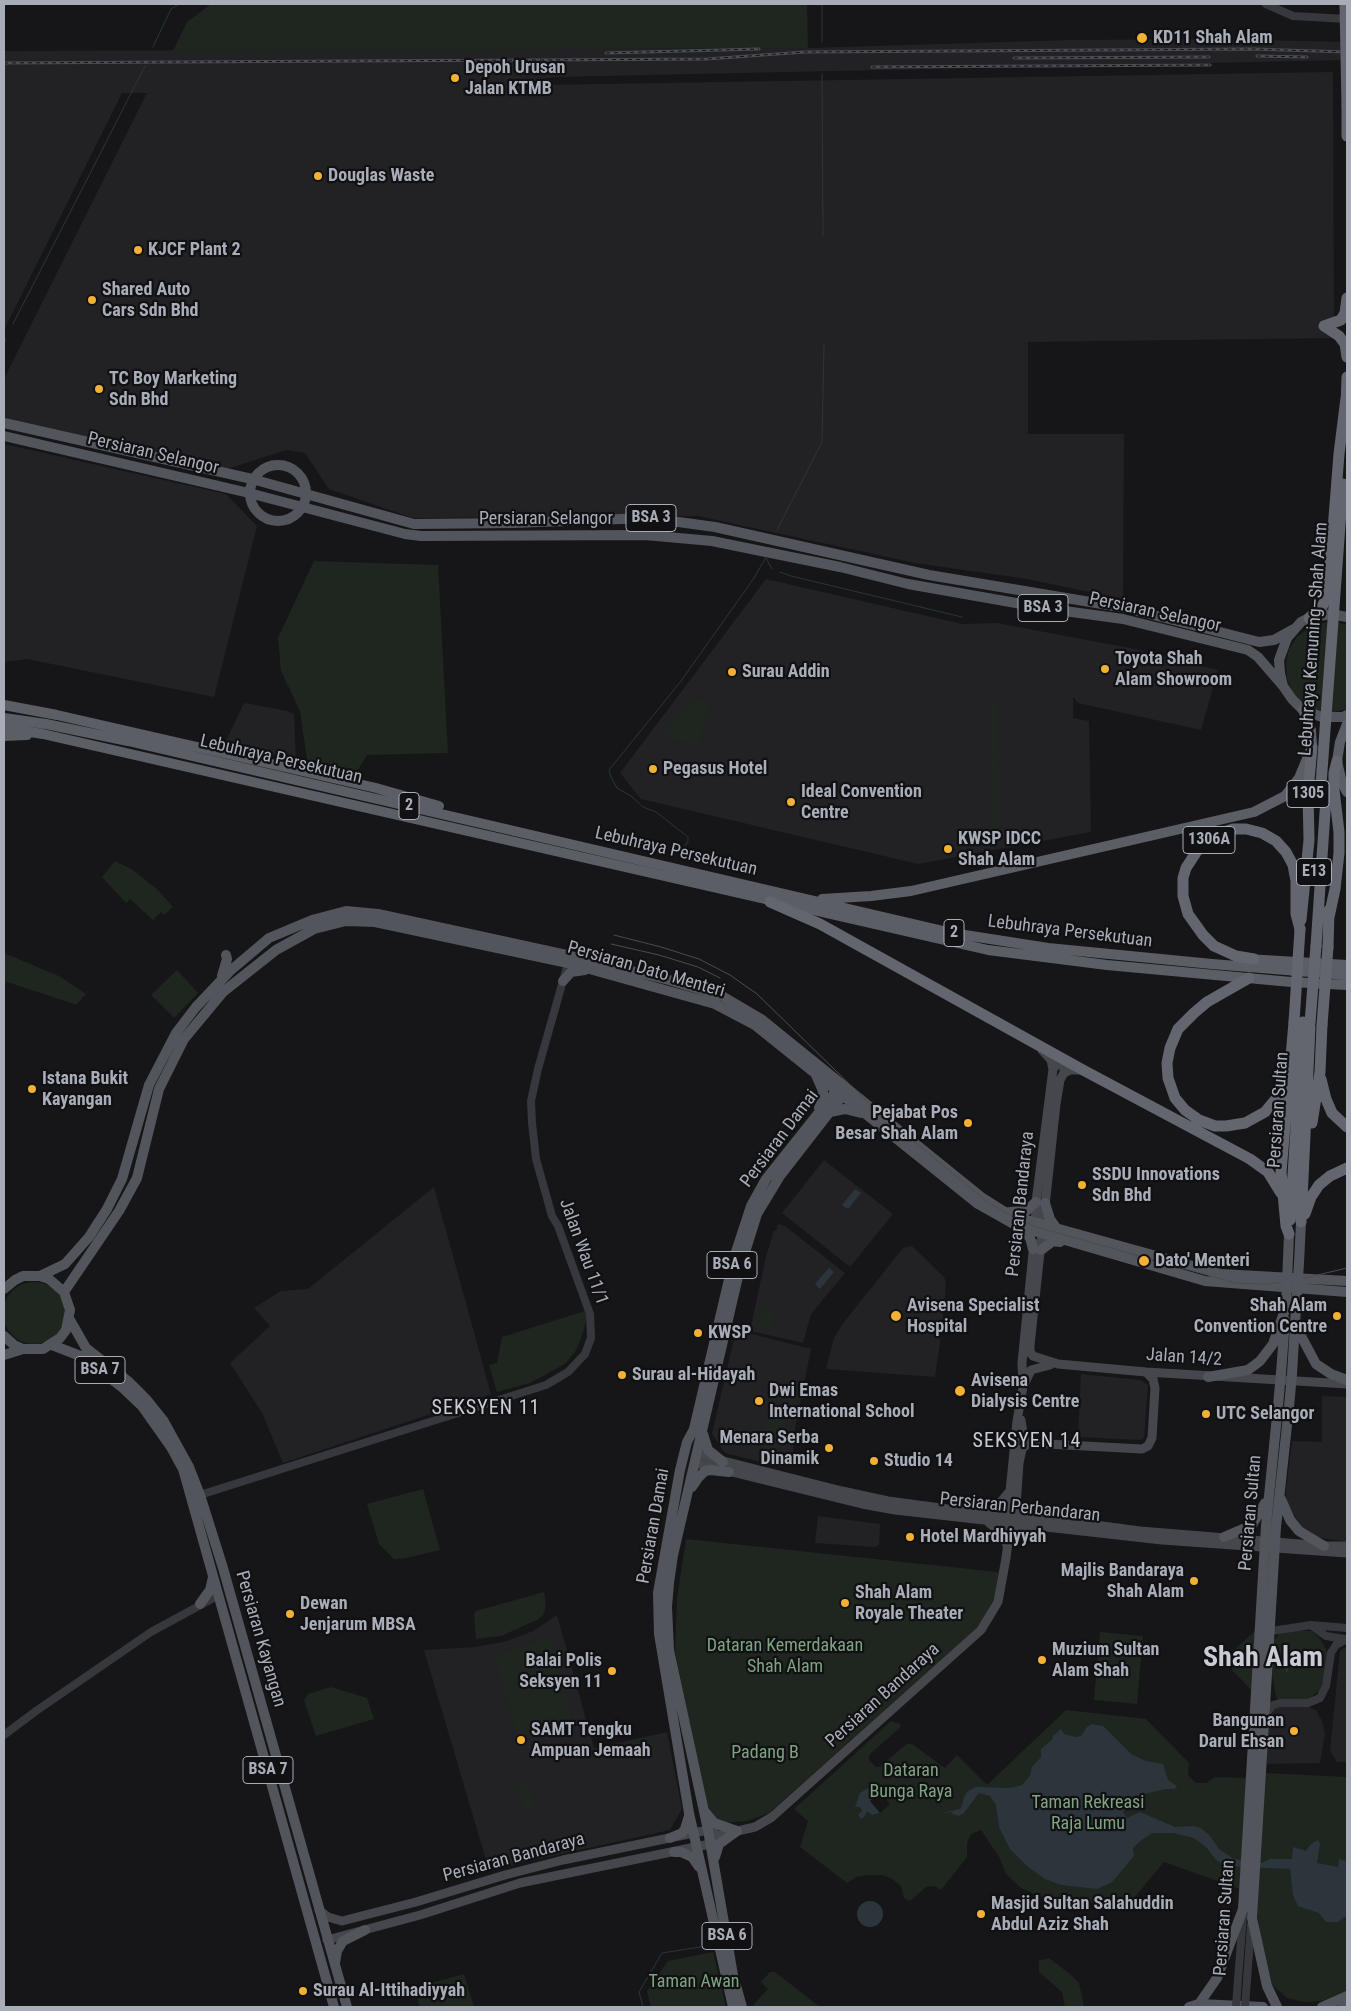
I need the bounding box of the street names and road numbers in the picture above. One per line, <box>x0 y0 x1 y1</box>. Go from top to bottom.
street label: Persiaran Selangor <box>85 428 221 480</box>
road number: BSA 3 <box>626 504 676 532</box>
street label: Persiaran Selangor <box>479 508 613 530</box>
street label: Lebuhraya Kemuning–Shah Alam <box>1295 521 1333 757</box>
street label: Persiaran Selangor <box>1087 589 1223 637</box>
road number: BSA 3 <box>1018 594 1068 622</box>
street label: Lebuhraya Persekutuan <box>198 731 364 789</box>
road number: 1305 <box>1287 781 1329 808</box>
road number: 2 <box>399 792 419 819</box>
street label: Lebuhraya Persekutuan <box>593 823 759 881</box>
road number: 1306A <box>1183 826 1235 854</box>
road number: E13 <box>1296 859 1332 886</box>
street label: Lebuhraya Persekutuan <box>986 911 1154 953</box>
road number: 2 <box>944 920 964 946</box>
street label: Persiaran Dato Menteri <box>565 937 727 1003</box>
street label: Persiaran Sultan <box>1264 1051 1294 1169</box>
street label: Persiaran Damai <box>736 1086 824 1192</box>
street label: Persiaran Bandaraya <box>1003 1130 1039 1278</box>
street label: Jalan Wau 11/1 <box>554 1196 612 1308</box>
road number: BSA 6 <box>707 1252 757 1278</box>
street label: Jalan 14/2 <box>1145 1345 1223 1371</box>
road number: BSA 7 <box>75 1356 125 1384</box>
street label: Persiaran Sultan <box>1235 1454 1267 1572</box>
street label: Persiaran Damai <box>633 1467 675 1585</box>
street label: Persiaran Perbandaran <box>939 1489 1101 1527</box>
street label: Persiaran Kayangan <box>230 1568 290 1710</box>
street label: Persiaran Bandaraya <box>822 1639 944 1753</box>
road number: BSA 7 <box>243 1756 293 1784</box>
street label: Persiaran Bandaraya <box>441 1829 587 1887</box>
street label: Persiaran Sultan <box>1210 1859 1240 1977</box>
road number: BSA 6 <box>702 1922 752 1950</box>

